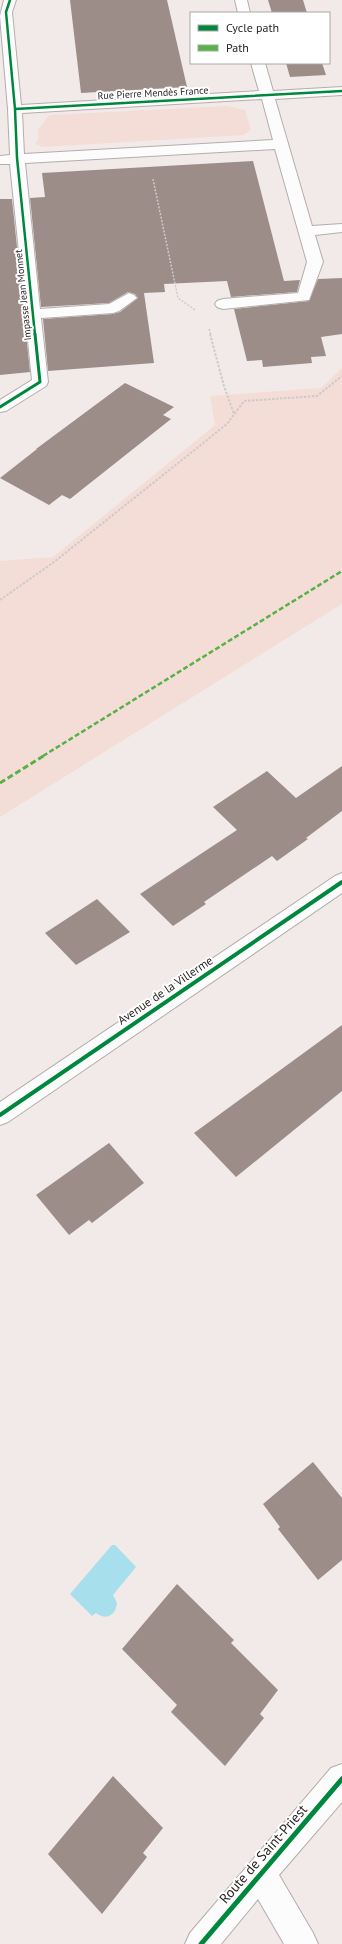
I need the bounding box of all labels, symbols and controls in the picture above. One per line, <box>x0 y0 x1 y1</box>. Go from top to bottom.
legend <box>190 12 330 64</box>
text: Cycle path <box>226 20 279 35</box>
text: Path <box>226 40 249 55</box>
street label: Rue Pierre Mendès France <box>97 84 209 102</box>
street label: Impasse Jean Monnet <box>12 248 34 341</box>
street label: Avenue de la Villerme <box>114 953 216 1027</box>
street label: Route de Saint-Priest <box>215 1801 311 1907</box>

